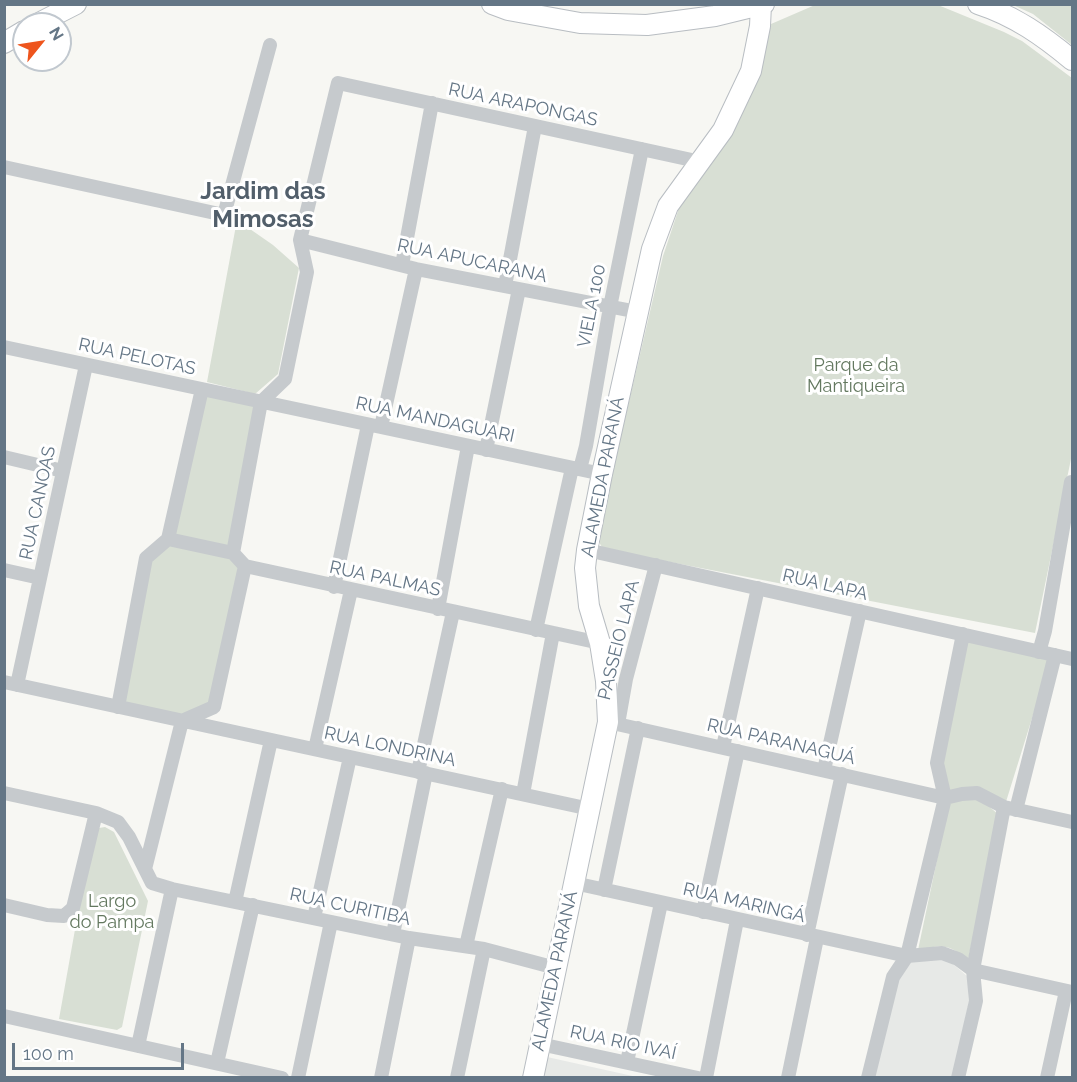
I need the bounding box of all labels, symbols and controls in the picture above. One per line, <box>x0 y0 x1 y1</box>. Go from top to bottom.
north arrow <box>12 12 72 72</box>
text: N <box>45 24 68 44</box>
street label: RUA ARAPONGAS <box>446 79 600 131</box>
district label: Jardim das Mimosas <box>200 178 326 234</box>
street label: RUA APUCARANA <box>395 235 549 287</box>
street label: VIELA 100 <box>573 262 611 350</box>
street label: RUA PELOTAS <box>76 334 198 380</box>
park label: Parque da Mantiqueira <box>807 355 905 398</box>
street label: RUA MANDAGUARI <box>354 393 516 447</box>
street label: ALAMEDA PARANÁ <box>577 395 629 559</box>
street label: RUA CANOAS <box>15 444 61 562</box>
street label: RUA PALMAS <box>327 557 443 601</box>
street label: RUA LAPA <box>780 565 870 605</box>
street label: PASSEIO LAPA <box>594 578 644 702</box>
street label: RUA PARANAGUÁ <box>705 714 857 770</box>
street label: RUA LONDRINA <box>322 722 458 772</box>
street label: RUA MARINGÁ <box>681 878 807 928</box>
street label: RUA CURITIBA <box>288 884 412 930</box>
street label: ALAMEDA PARANÁ <box>527 889 583 1053</box>
park label: Largo do Pampa <box>70 891 154 934</box>
street label: RUA RIO IVAÍ <box>568 1021 678 1065</box>
scale bar <box>15 1031 188 1069</box>
text: 100 m <box>23 1043 74 1064</box>

